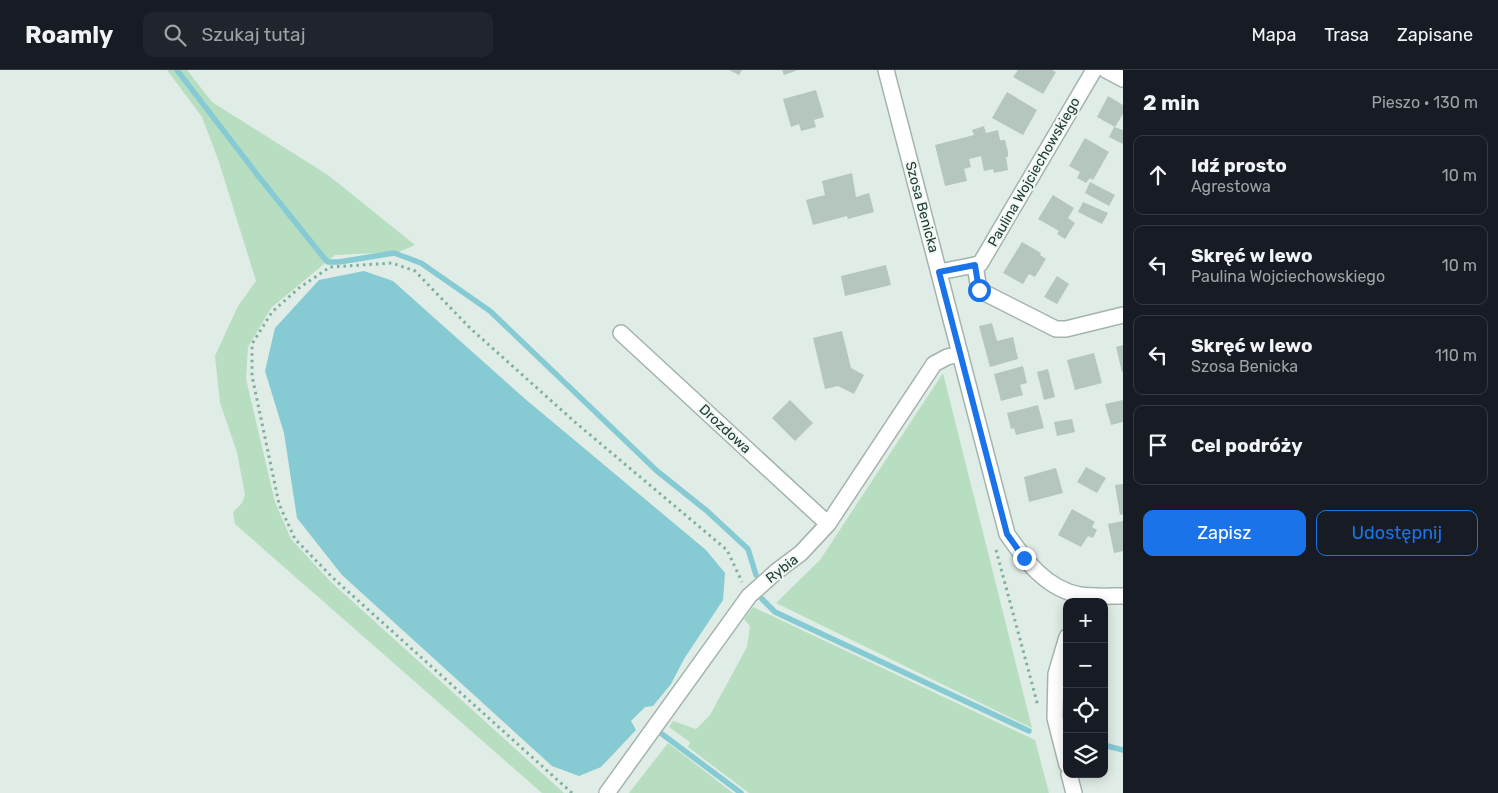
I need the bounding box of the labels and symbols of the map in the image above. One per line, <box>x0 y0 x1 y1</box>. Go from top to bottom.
street label: Paulina Wojciechowskiego <box>984 94 1084 250</box>
street label: Szosa Benicka <box>902 160 942 254</box>
route start <box>968 279 991 302</box>
street label: Drozdowa <box>696 401 754 457</box>
route end <box>1013 547 1036 570</box>
street label: Rybia <box>762 551 802 587</box>

